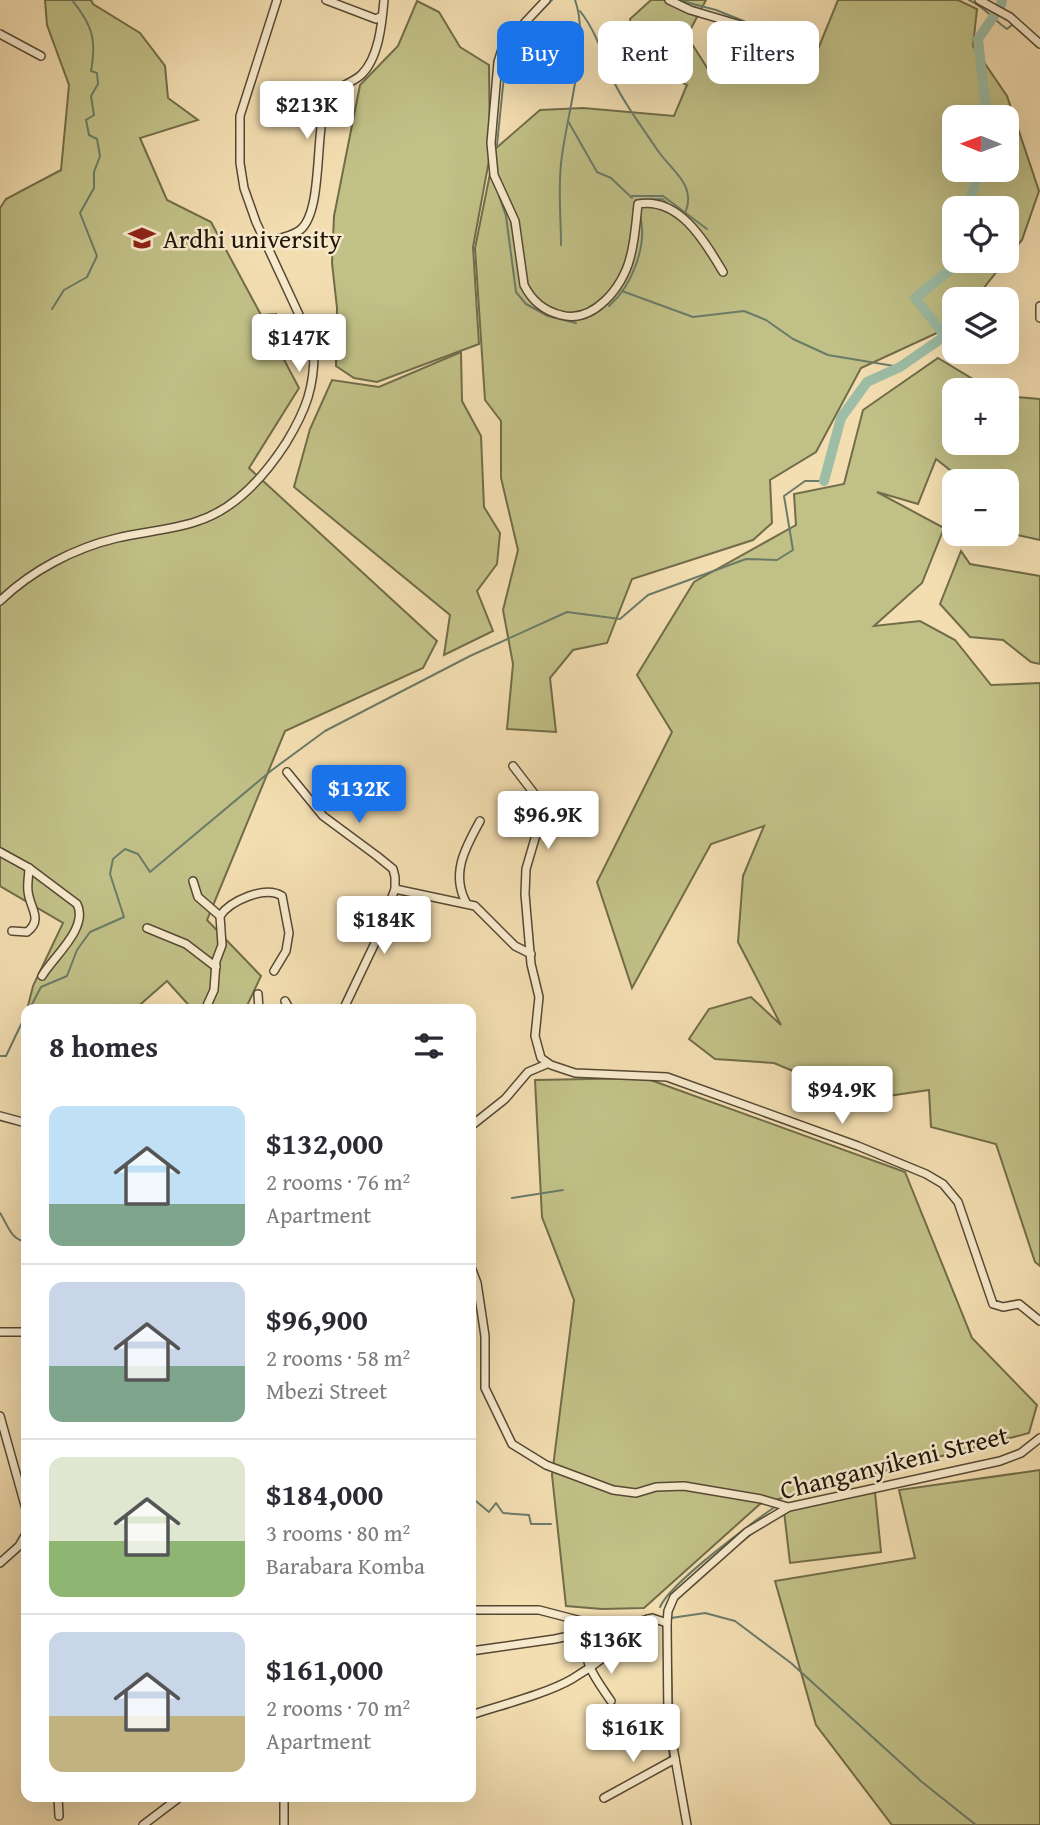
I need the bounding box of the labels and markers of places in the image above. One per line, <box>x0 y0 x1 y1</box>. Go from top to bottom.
pin: $213K <box>258 82 356 141</box>
place label: Ardhi university <box>163 219 342 258</box>
school or university icon: Ardhi university <box>127 223 157 253</box>
pin: $147K <box>250 314 348 374</box>
pin: $132K <box>310 766 408 825</box>
pin: $96.9K <box>491 792 605 851</box>
pin: $184K <box>335 897 433 956</box>
pin: $94.9K <box>785 1066 899 1126</box>
pin: $136K <box>562 1616 660 1676</box>
pin: $161K <box>584 1704 682 1764</box>

